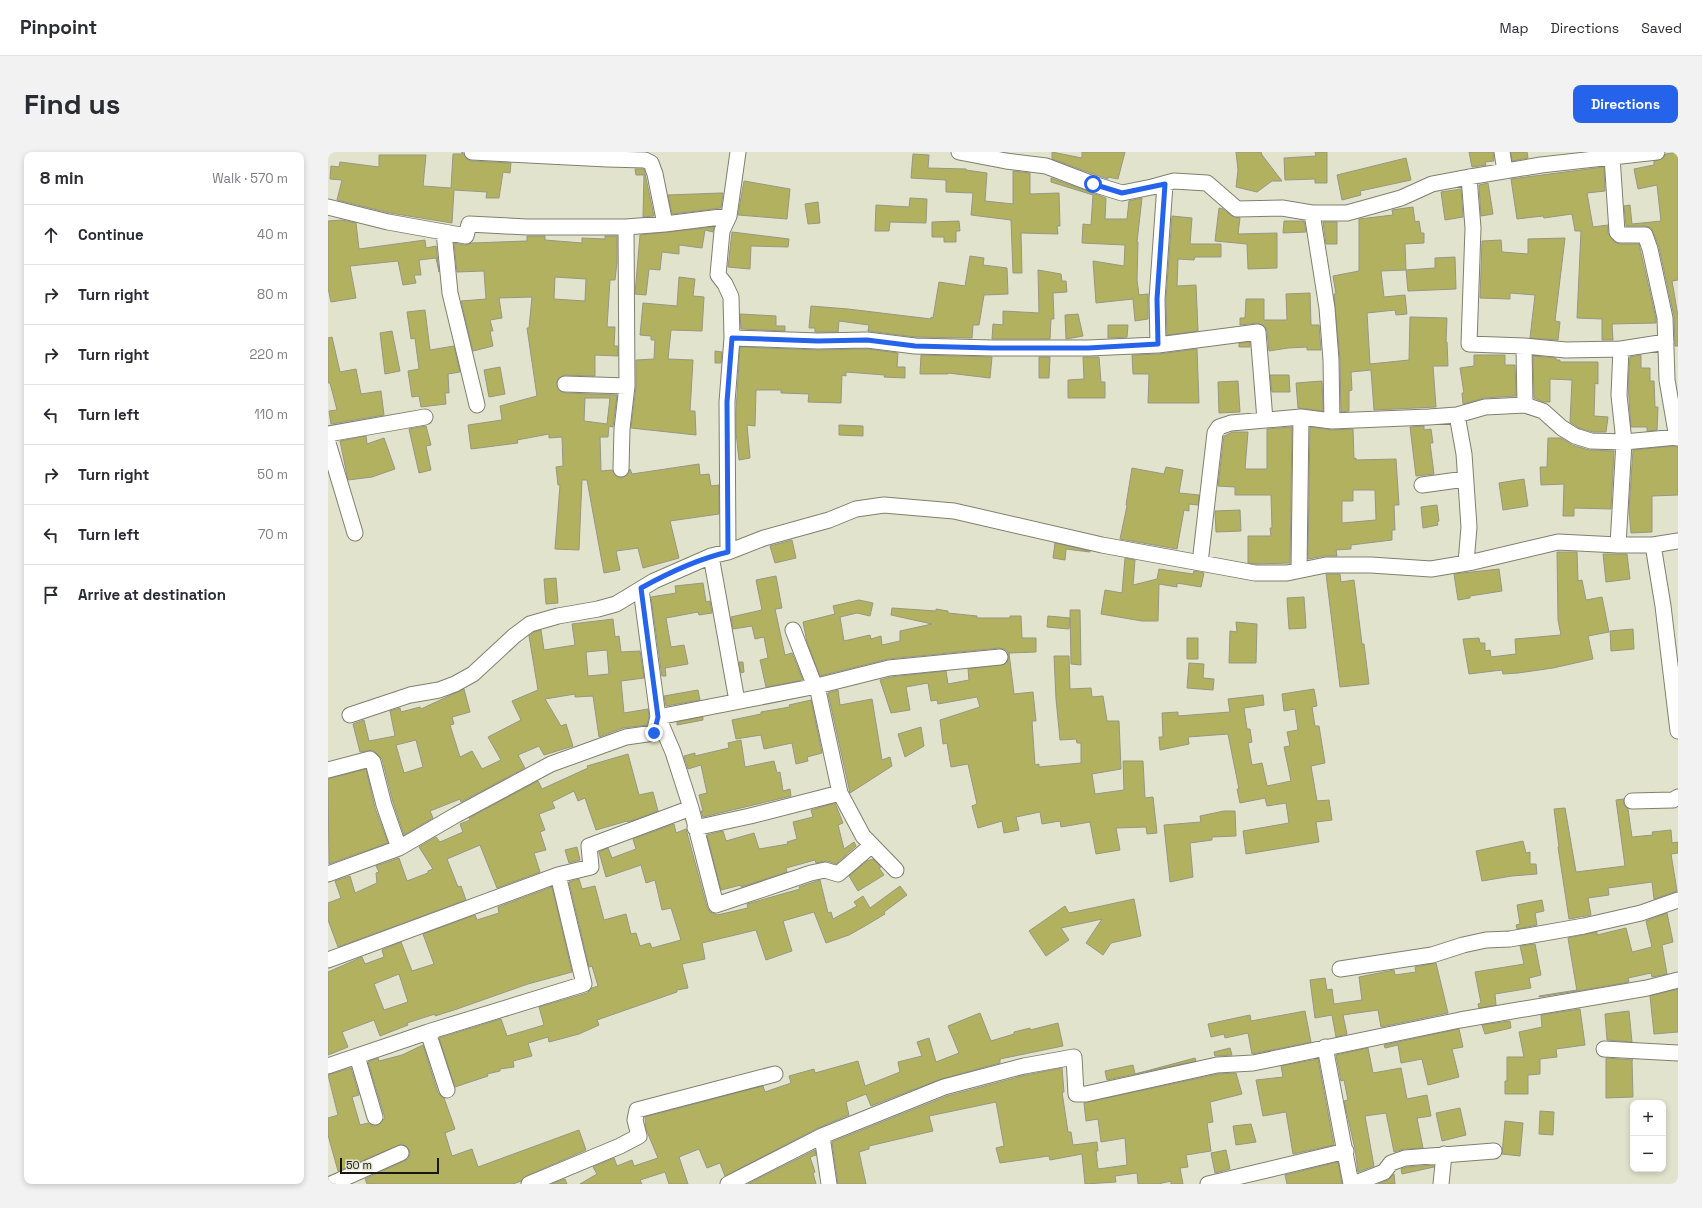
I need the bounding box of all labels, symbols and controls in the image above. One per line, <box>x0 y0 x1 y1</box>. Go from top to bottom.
text: Pinpoint <box>20 15 97 40</box>
text: Map <box>1499 19 1529 37</box>
text: Directions <box>1551 19 1619 37</box>
text: Saved <box>1641 19 1682 37</box>
button: Directions <box>1573 85 1678 123</box>
text: Find us <box>24 86 121 122</box>
text: 8 min <box>40 167 84 189</box>
text: Walk · 570 m <box>212 170 288 187</box>
route start <box>1084 175 1102 193</box>
icon: ahead <box>40 224 62 246</box>
text: Continue <box>78 225 144 244</box>
text: 40 m <box>257 226 288 243</box>
icon: right <box>40 284 62 306</box>
text: Turn right <box>78 285 149 304</box>
text: 80 m <box>257 286 288 303</box>
icon: right <box>40 344 62 366</box>
text: Turn right <box>78 345 149 364</box>
text: 220 m <box>249 346 288 363</box>
icon: left <box>40 404 62 426</box>
text: Turn left <box>78 405 140 424</box>
text: 110 m <box>254 406 288 423</box>
icon: right <box>40 464 62 486</box>
text: Turn right <box>78 465 149 484</box>
text: 50 m <box>257 466 288 483</box>
icon: left <box>40 524 62 546</box>
text: Turn left <box>78 525 140 544</box>
text: 70 m <box>258 526 288 543</box>
icon: arrive <box>40 584 62 606</box>
text: Arrive at destination <box>78 585 226 604</box>
route end <box>645 724 663 742</box>
map controls <box>1630 1100 1666 1172</box>
button: + <box>1630 1100 1666 1136</box>
button: − <box>1630 1136 1666 1172</box>
scale bar <box>340 1156 439 1175</box>
text: 50 m <box>346 1158 372 1172</box>

